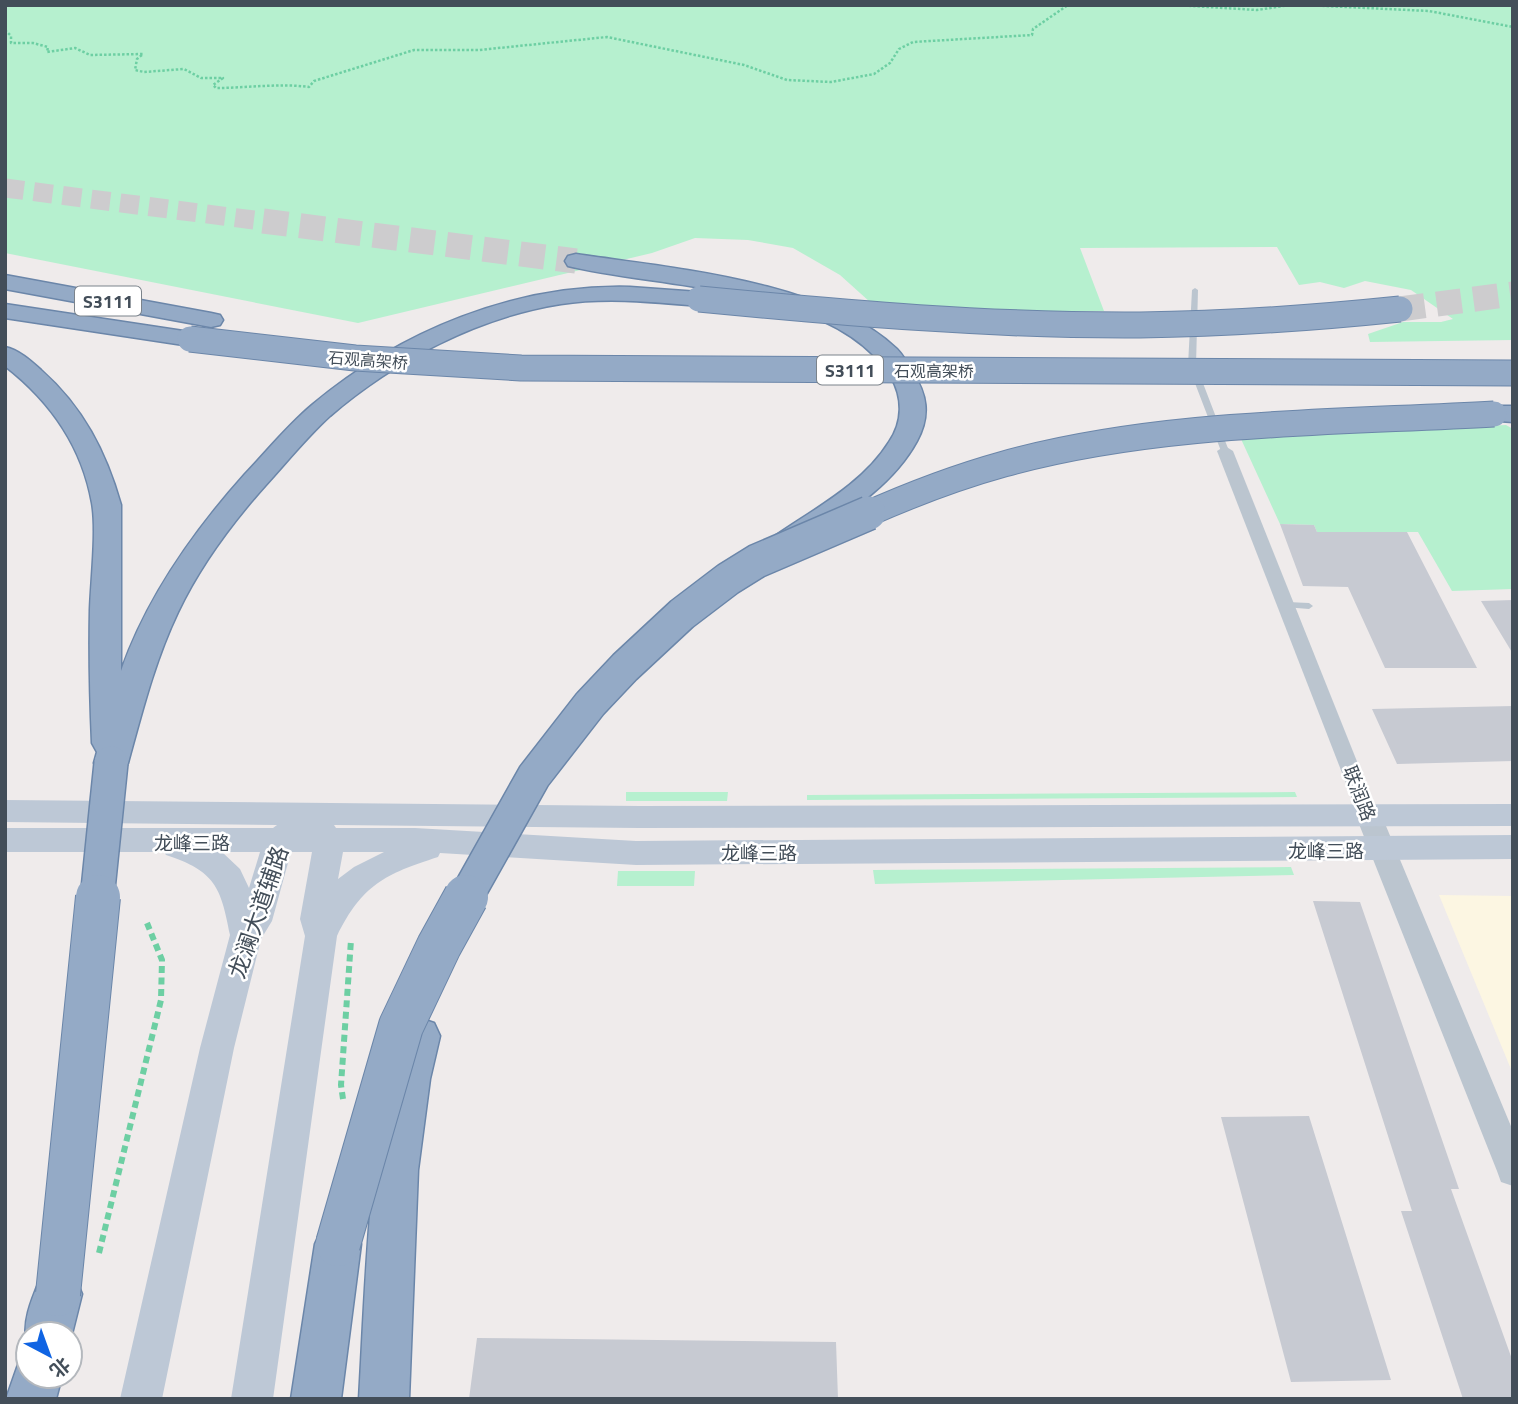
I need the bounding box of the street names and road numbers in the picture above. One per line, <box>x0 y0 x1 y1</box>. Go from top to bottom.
road number: S3111 <box>75 286 141 316</box>
street label: 石观高架桥 <box>327 345 409 375</box>
road number: S3111 <box>817 356 883 384</box>
street label: 石观高架桥 <box>894 359 974 383</box>
street label: 联润路 <box>1336 761 1384 825</box>
street label: 龙峰三路 <box>154 828 230 857</box>
street label: 龙峰三路 <box>1288 836 1364 865</box>
street label: 龙峰三路 <box>721 838 797 867</box>
street label: 龙澜大道辅路 <box>219 841 297 983</box>

